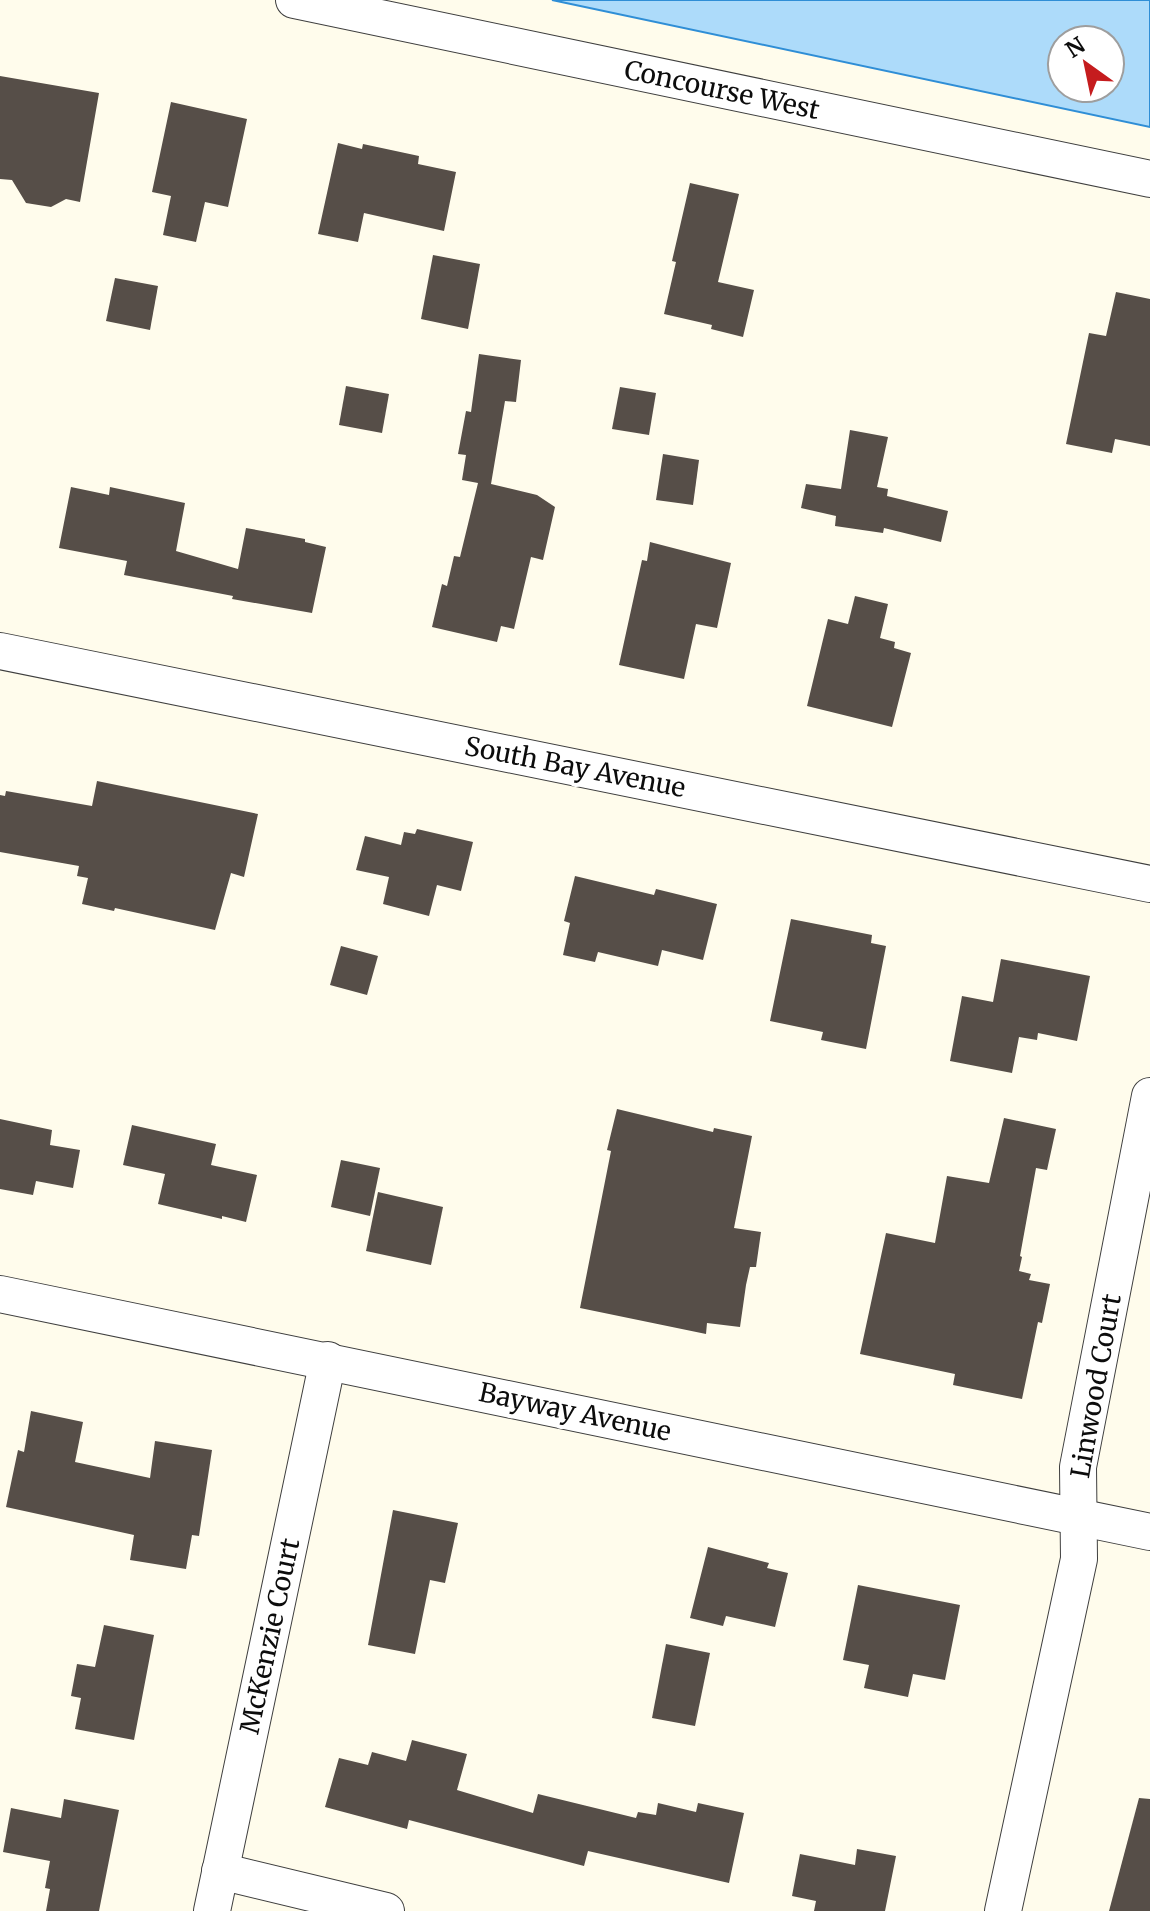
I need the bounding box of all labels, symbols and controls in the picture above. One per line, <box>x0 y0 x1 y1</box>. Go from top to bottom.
north arrow <box>1046 24 1126 104</box>
text: N <box>1060 30 1091 64</box>
street label: Concourse West <box>622 53 823 126</box>
street label: South Bay Avenue <box>462 729 688 804</box>
street label: Linwood Court <box>1063 1291 1128 1481</box>
street label: Bayway Avenue <box>476 1375 674 1448</box>
street label: McKenzie Court <box>233 1535 306 1737</box>

